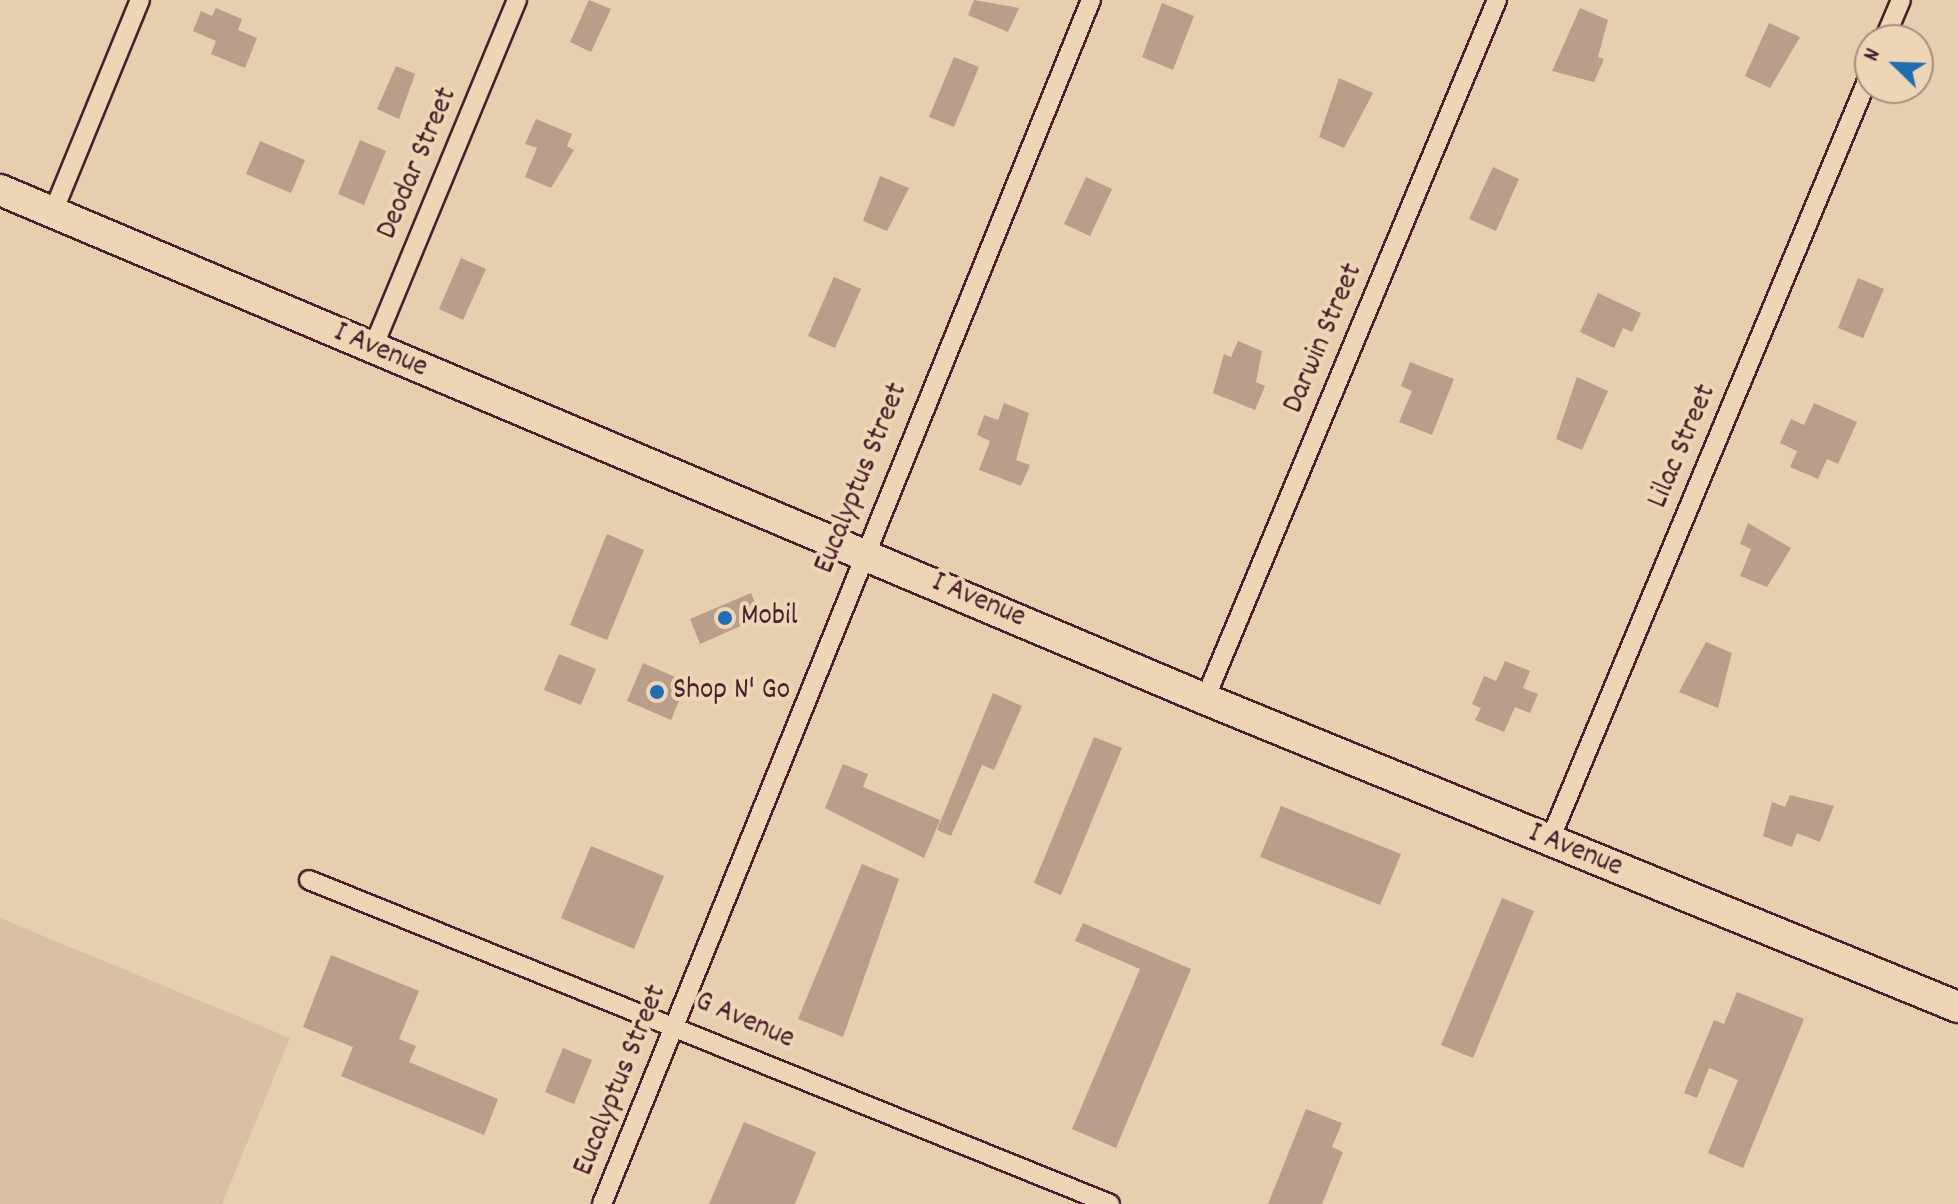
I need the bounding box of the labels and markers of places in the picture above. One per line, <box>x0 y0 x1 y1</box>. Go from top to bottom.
place label: Mobil <box>741 600 798 636</box>
marker: Mobil <box>716 609 734 627</box>
place label: Shop N' Go <box>673 674 790 710</box>
marker: Shop N' Go <box>648 683 666 701</box>

